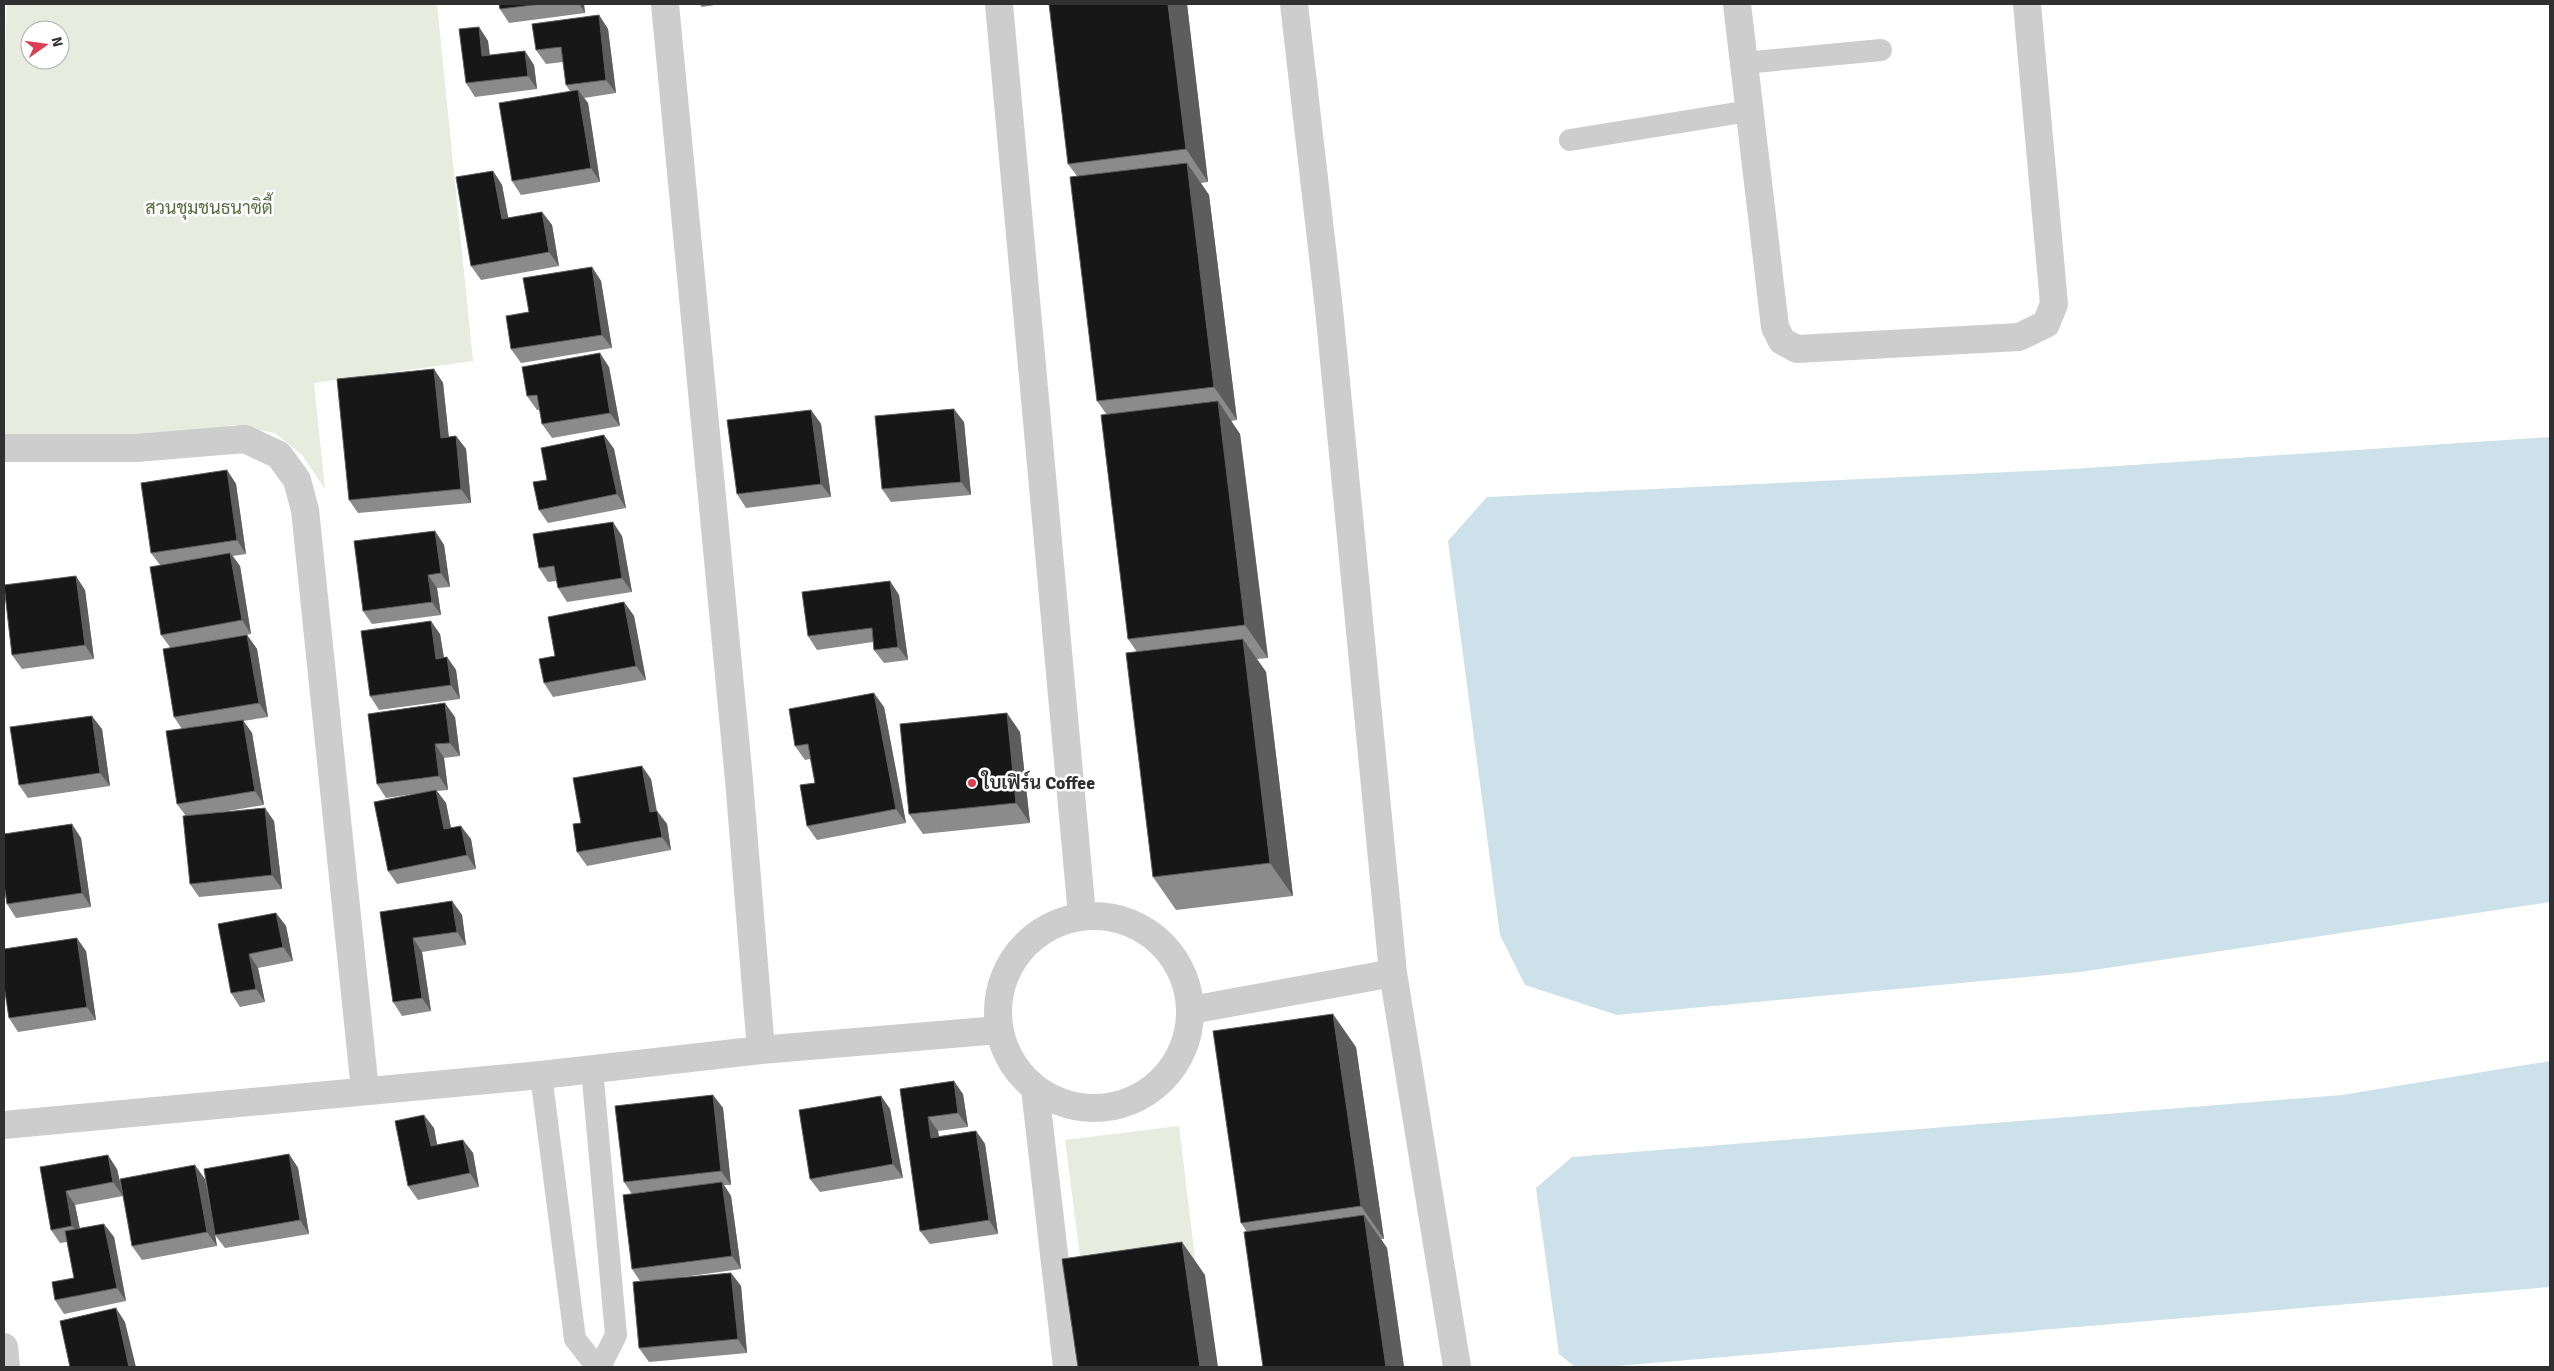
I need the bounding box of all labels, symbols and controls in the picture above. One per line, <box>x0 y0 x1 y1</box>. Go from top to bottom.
north arrow <box>20 20 70 70</box>
text: N <box>48 35 67 49</box>
park label: สวนชุมชนธนาซิตี้ <box>145 192 274 220</box>
place label: ใบเฟิร์น Coffee <box>980 770 1095 794</box>
marker: ใบเฟิร์น Coffee <box>966 777 978 789</box>

